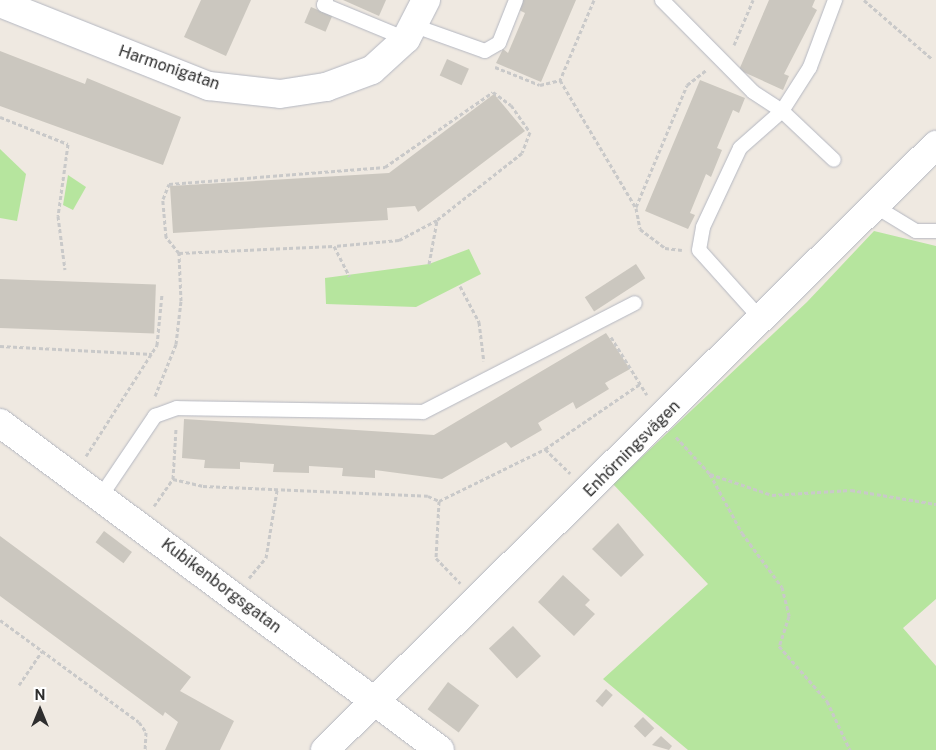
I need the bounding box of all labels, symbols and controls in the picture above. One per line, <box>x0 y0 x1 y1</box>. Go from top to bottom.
street label: Harmonigatan <box>116 42 222 94</box>
street label: Enhörningsvägen <box>580 397 684 501</box>
street label: Kubikenborgsgatan <box>157 535 285 637</box>
north arrow <box>15 685 65 735</box>
text: N <box>35 687 45 703</box>

